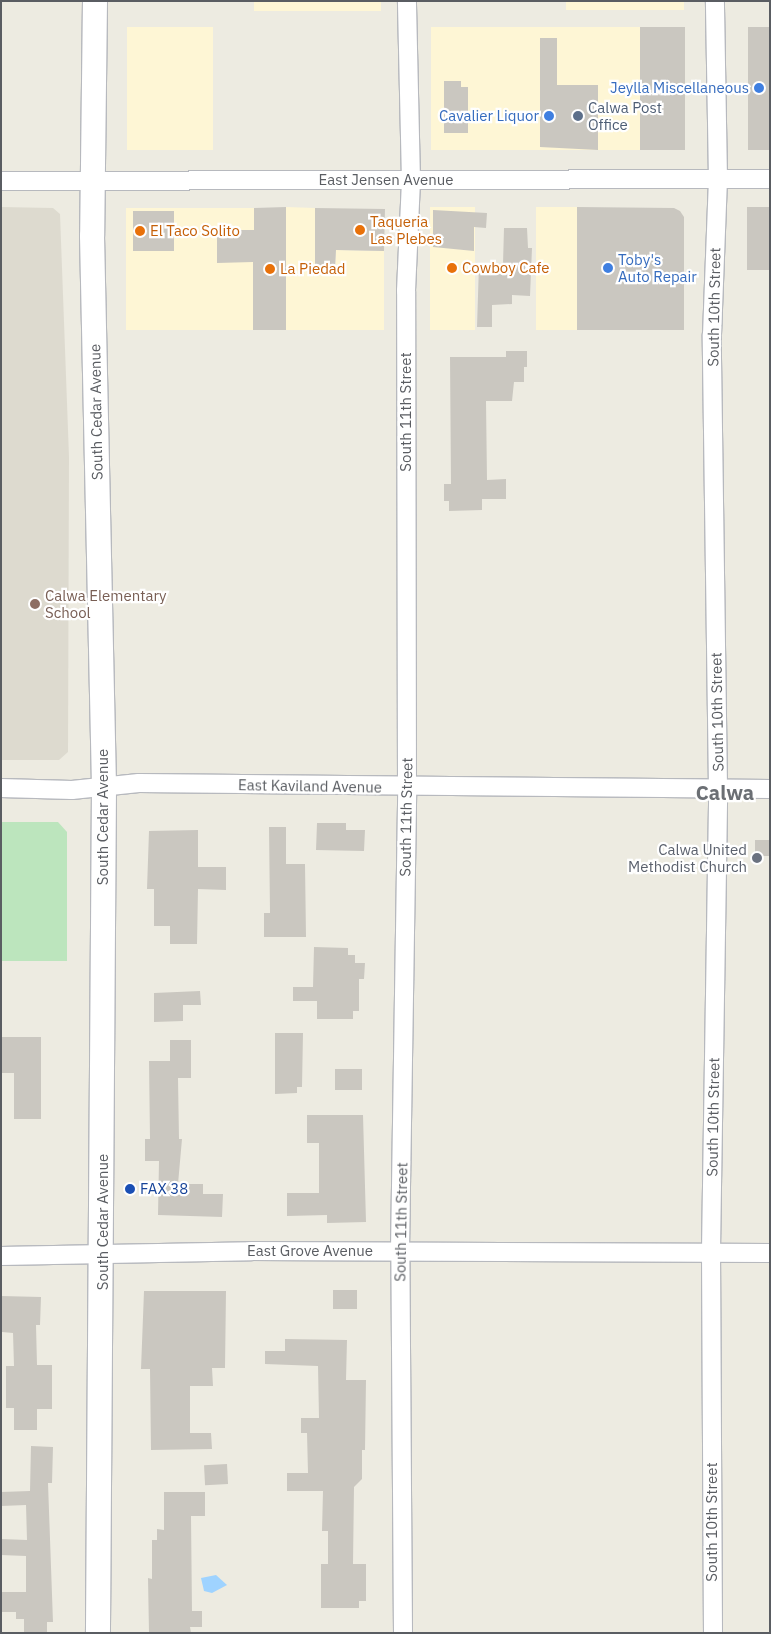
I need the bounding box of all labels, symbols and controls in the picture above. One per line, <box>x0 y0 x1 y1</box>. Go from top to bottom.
place label: Jeylla Miscellaneous <box>610 79 749 97</box>
marker: Jeylla Miscellaneous <box>753 82 765 94</box>
place label: Calwa Post Office <box>588 98 662 133</box>
place label: Cavalier Liquor <box>439 107 539 125</box>
marker: Cavalier Liquor <box>543 110 555 122</box>
marker: Calwa Post Office <box>572 110 584 122</box>
street label: East Jensen Avenue <box>319 171 453 189</box>
place label: Taqueria Las Plebes <box>370 212 442 247</box>
place label: El Taco Solito <box>150 222 240 240</box>
marker: Taqueria Las Plebes <box>354 224 366 236</box>
marker: El Taco Solito <box>134 225 146 237</box>
street label: South 10th Street <box>704 247 724 367</box>
place label: Toby's Auto Repair <box>618 250 697 285</box>
place label: Cowboy Cafe <box>462 259 550 277</box>
place label: La Piedad <box>280 260 346 278</box>
marker: Cowboy Cafe <box>446 262 458 274</box>
marker: Toby's Auto Repair <box>602 262 614 274</box>
marker: La Piedad <box>264 263 276 275</box>
street label: South Cedar Avenue <box>86 344 106 480</box>
street label: South 11th Street <box>397 352 415 472</box>
place label: Calwa Elementary School <box>45 586 167 621</box>
marker: Calwa Elementary School <box>29 598 41 610</box>
street label: South 10th Street <box>707 652 727 772</box>
street label: South Cedar Avenue <box>94 749 112 885</box>
street label: South 11th Street <box>396 757 416 877</box>
street label: East Kaviland Avenue <box>238 776 382 796</box>
district label: Calwa <box>696 780 754 804</box>
place label: Calwa United Methodist Church <box>628 840 747 875</box>
marker: Calwa United Methodist Church <box>751 852 763 864</box>
street label: South 10th Street <box>703 1057 723 1177</box>
street label: South Cedar Avenue <box>94 1154 112 1290</box>
street label: South 11th Street <box>391 1162 411 1282</box>
place label: FAX 38 <box>140 1180 188 1198</box>
marker: FAX 38 <box>124 1183 136 1195</box>
street label: East Grove Avenue <box>247 1242 373 1260</box>
street label: South 10th Street <box>703 1462 721 1582</box>

